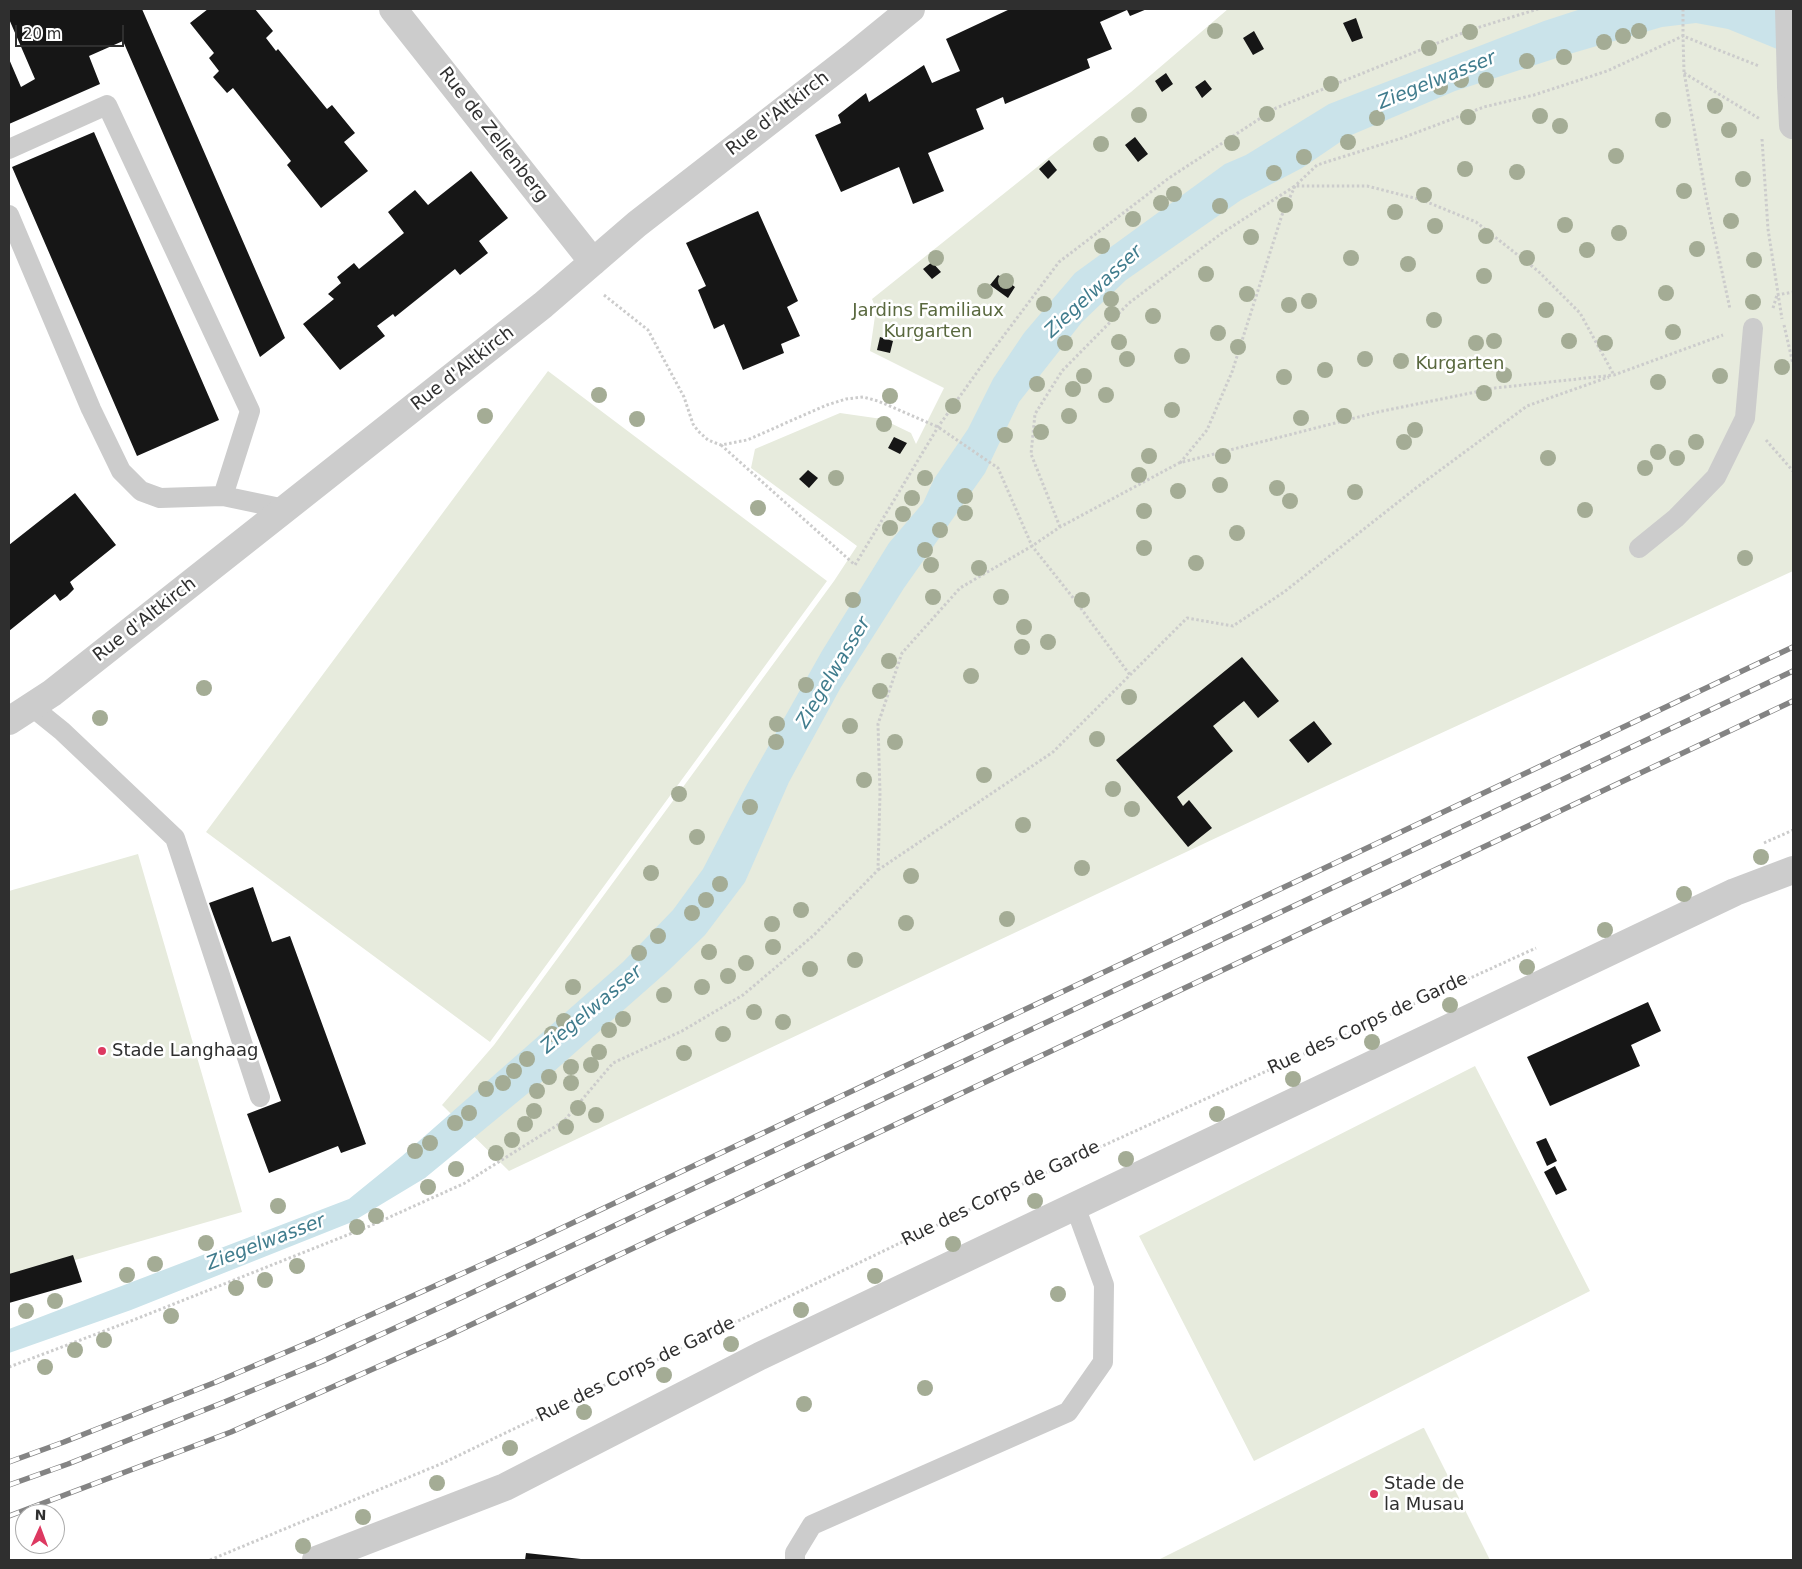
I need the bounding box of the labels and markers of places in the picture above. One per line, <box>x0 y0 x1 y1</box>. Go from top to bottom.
place label: Stade Langhaag <box>112 1040 259 1062</box>
marker: Stade Langhaag <box>96 1045 108 1057</box>
place label: Stade de la Musau <box>1384 1473 1465 1516</box>
marker: Stade de la Musau <box>1368 1488 1380 1500</box>

